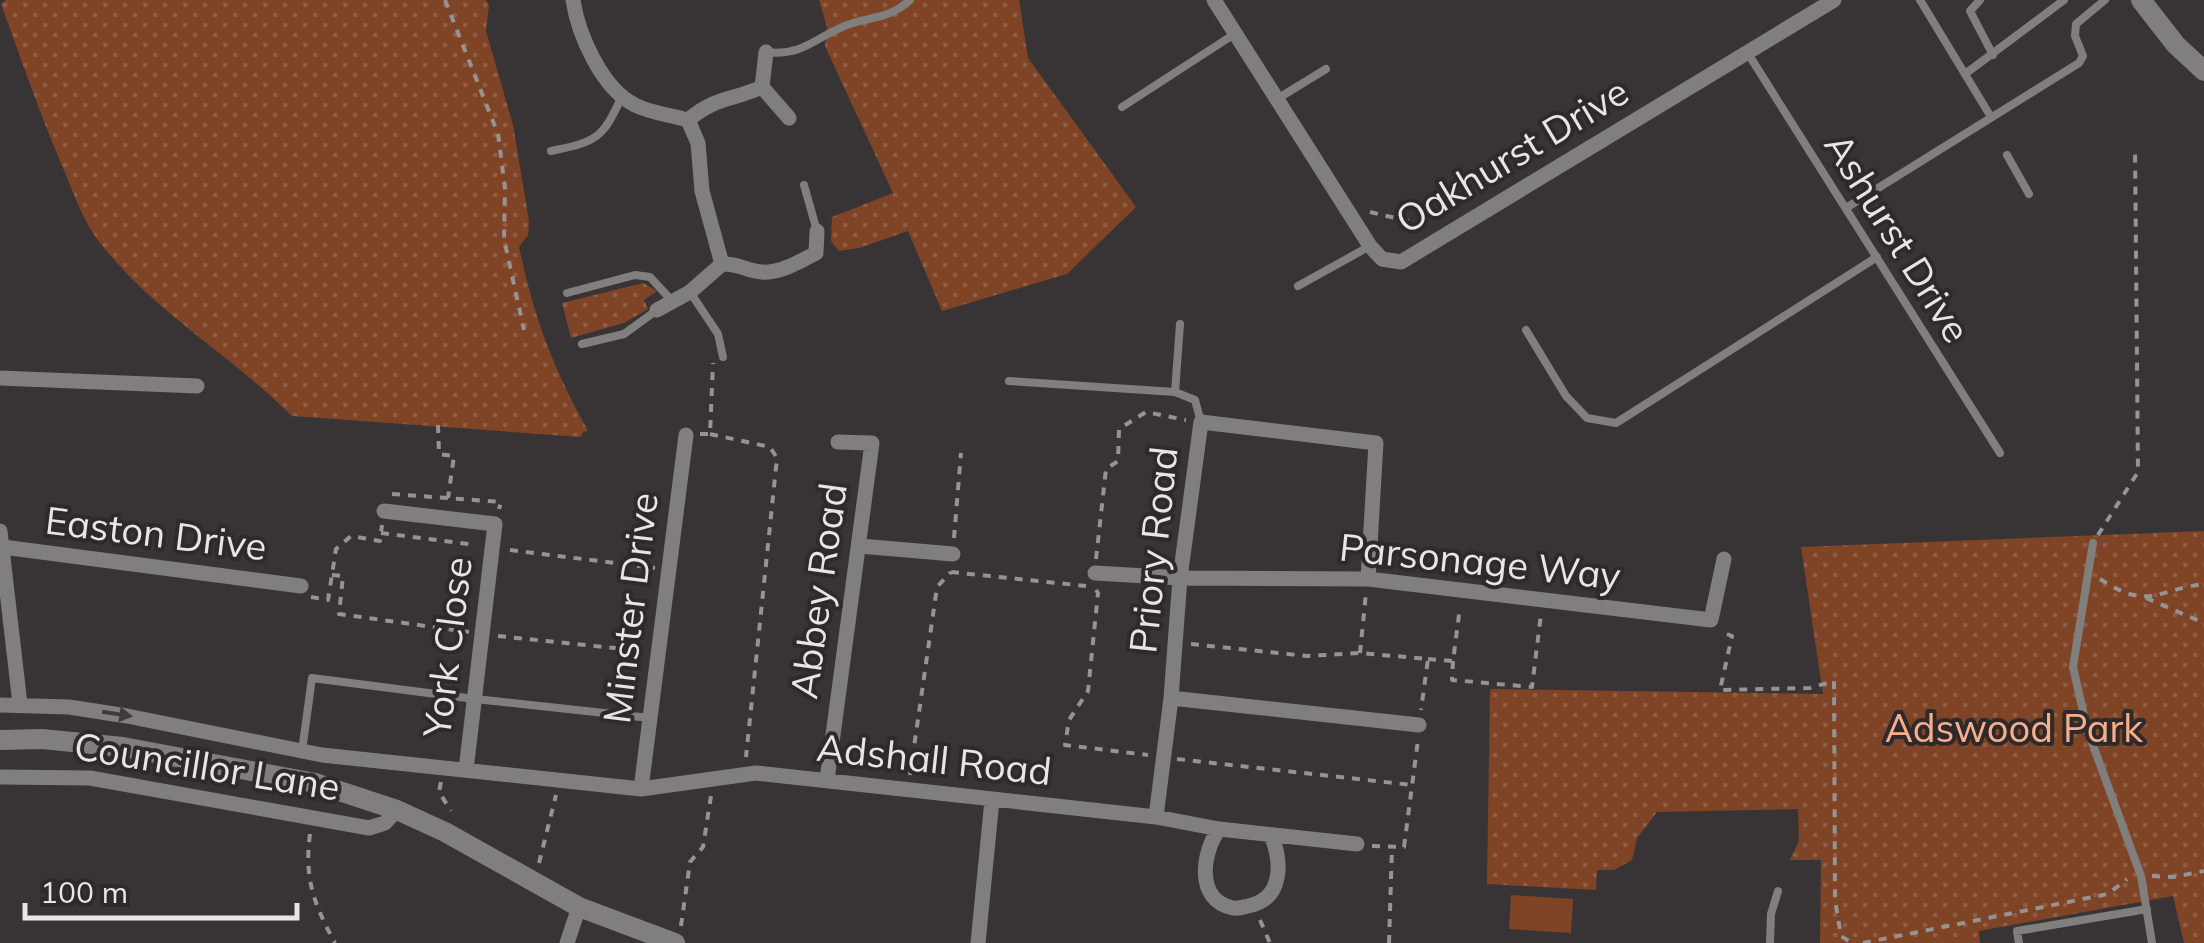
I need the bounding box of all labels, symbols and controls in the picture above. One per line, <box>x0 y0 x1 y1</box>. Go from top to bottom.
street label: Oakhurst Drive <box>1386 67 1637 243</box>
street label: Ashurst Drive <box>1814 124 1981 351</box>
street label: Priory Road <box>1118 444 1188 655</box>
street label: Abbey Road <box>779 480 857 702</box>
street label: Minster Drive <box>592 490 668 726</box>
street label: Easton Drive <box>43 496 269 570</box>
street label: Parsonage Way <box>1337 522 1623 600</box>
street label: York Close <box>412 554 482 741</box>
park label: Adswood Park <box>1885 704 2143 752</box>
one-way arrow <box>102 707 133 722</box>
street label: Councillor Lane <box>71 721 343 811</box>
street label: Adshall Road <box>814 723 1054 795</box>
scale bar <box>25 858 298 920</box>
text: 100 m <box>40 873 128 911</box>

